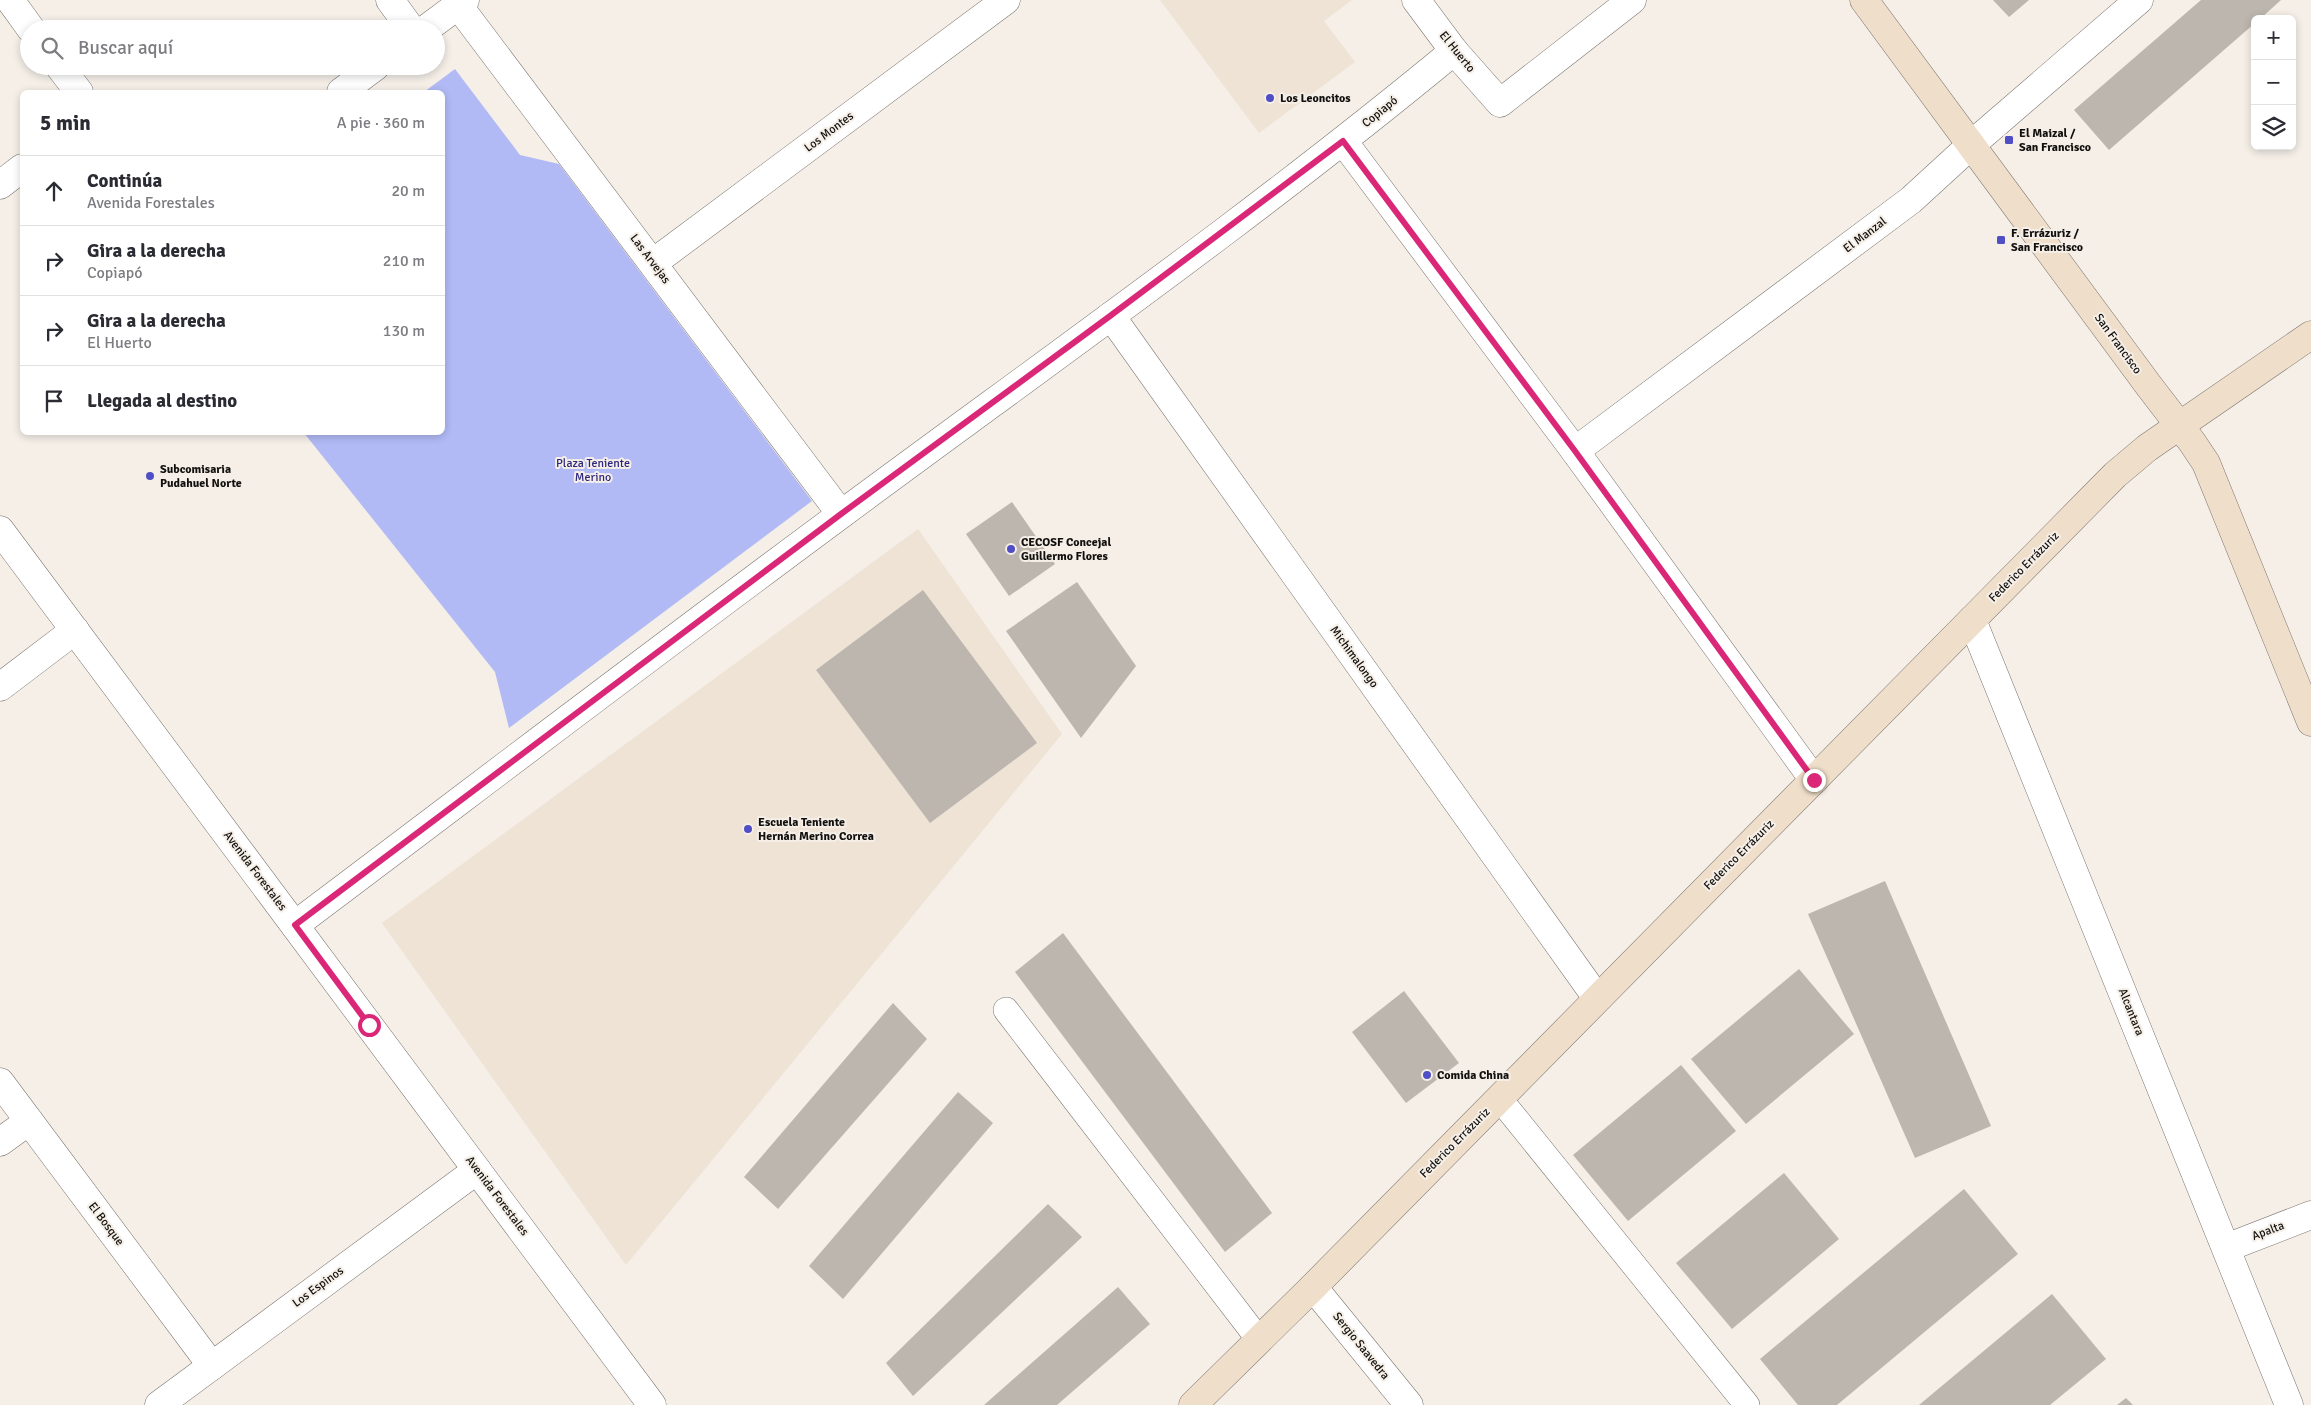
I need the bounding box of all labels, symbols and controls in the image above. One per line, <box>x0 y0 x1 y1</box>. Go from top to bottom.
map controls <box>2251 15 2296 150</box>
button: + <box>2251 15 2296 60</box>
search box <box>20 20 445 75</box>
street label: El Huerto <box>1436 28 1478 76</box>
icon: search <box>38 34 66 62</box>
text: Buscar aquí <box>78 36 173 60</box>
button: − <box>2251 60 2296 105</box>
place label: Los Leoncitos <box>1280 91 1351 106</box>
marker: Los Leoncitos <box>1264 92 1276 104</box>
street label: Copiapó <box>1359 93 1401 131</box>
button: layers <box>2251 105 2296 150</box>
street label: Los Montes <box>801 109 857 155</box>
text: 5 min <box>40 110 91 136</box>
text: A pie · 360 m <box>337 113 425 133</box>
place label: El Maizal / San Francisco <box>2019 126 2091 155</box>
marker: El Maizal / San Francisco <box>2003 134 2015 146</box>
text: Continúa <box>87 169 162 193</box>
icon: ahead <box>40 177 68 205</box>
text: 20 m <box>391 181 425 201</box>
text: Avenida Forestales <box>87 193 215 213</box>
street label: El Manzal <box>1840 214 1890 256</box>
place label: F. Errázuriz / San Francisco <box>2011 226 2083 255</box>
street label: Las Arvejas <box>626 231 674 287</box>
marker: F. Errázuriz / San Francisco <box>1995 234 2007 246</box>
text: Gira a la derecha <box>87 239 226 263</box>
icon: right <box>40 247 68 275</box>
text: 210 m <box>383 251 425 271</box>
text: Copiapó <box>87 263 143 283</box>
text: Gira a la derecha <box>87 309 226 333</box>
street label: San Francisco <box>2091 311 2145 377</box>
icon: right <box>40 317 68 345</box>
text: 130 m <box>383 321 425 341</box>
text: El Huerto <box>87 333 152 353</box>
icon: arrive <box>40 387 68 415</box>
text: Llegada al destino <box>87 389 237 413</box>
park label: Plaza Teniente Merino <box>556 456 630 485</box>
place label: Subcomisaria Pudahuel Norte <box>160 462 242 491</box>
marker: Subcomisaria Pudahuel Norte <box>144 470 156 482</box>
street label: Federico Errázuriz <box>1986 529 2062 605</box>
place label: CECOSF Concejal Guillermo Flores <box>1021 535 1111 564</box>
marker: CECOSF Concejal Guillermo Flores <box>1005 543 1017 555</box>
street label: Michimalongo <box>1327 623 1381 691</box>
route end <box>1803 769 1826 792</box>
place label: Escuela Teniente Hernán Merino Correa <box>758 815 874 844</box>
street label: Federico Errázuriz <box>1701 817 1777 893</box>
marker: Escuela Teniente Hernán Merino Correa <box>742 823 754 835</box>
street label: Avenida Forestales <box>220 828 290 914</box>
street label: Alcantara <box>2115 986 2147 1038</box>
route start <box>358 1014 381 1037</box>
place label: Comida China <box>1437 1068 1509 1083</box>
marker: Comida China <box>1421 1069 1433 1081</box>
street label: Federico Errázuriz <box>1417 1105 1493 1181</box>
street label: Avenida Forestales <box>462 1153 532 1239</box>
street label: El Bosque <box>85 1199 127 1249</box>
street label: Apalta <box>2250 1218 2286 1244</box>
street label: Los Espinos <box>289 1263 347 1311</box>
street label: Sergio Saavedra <box>1329 1309 1393 1383</box>

